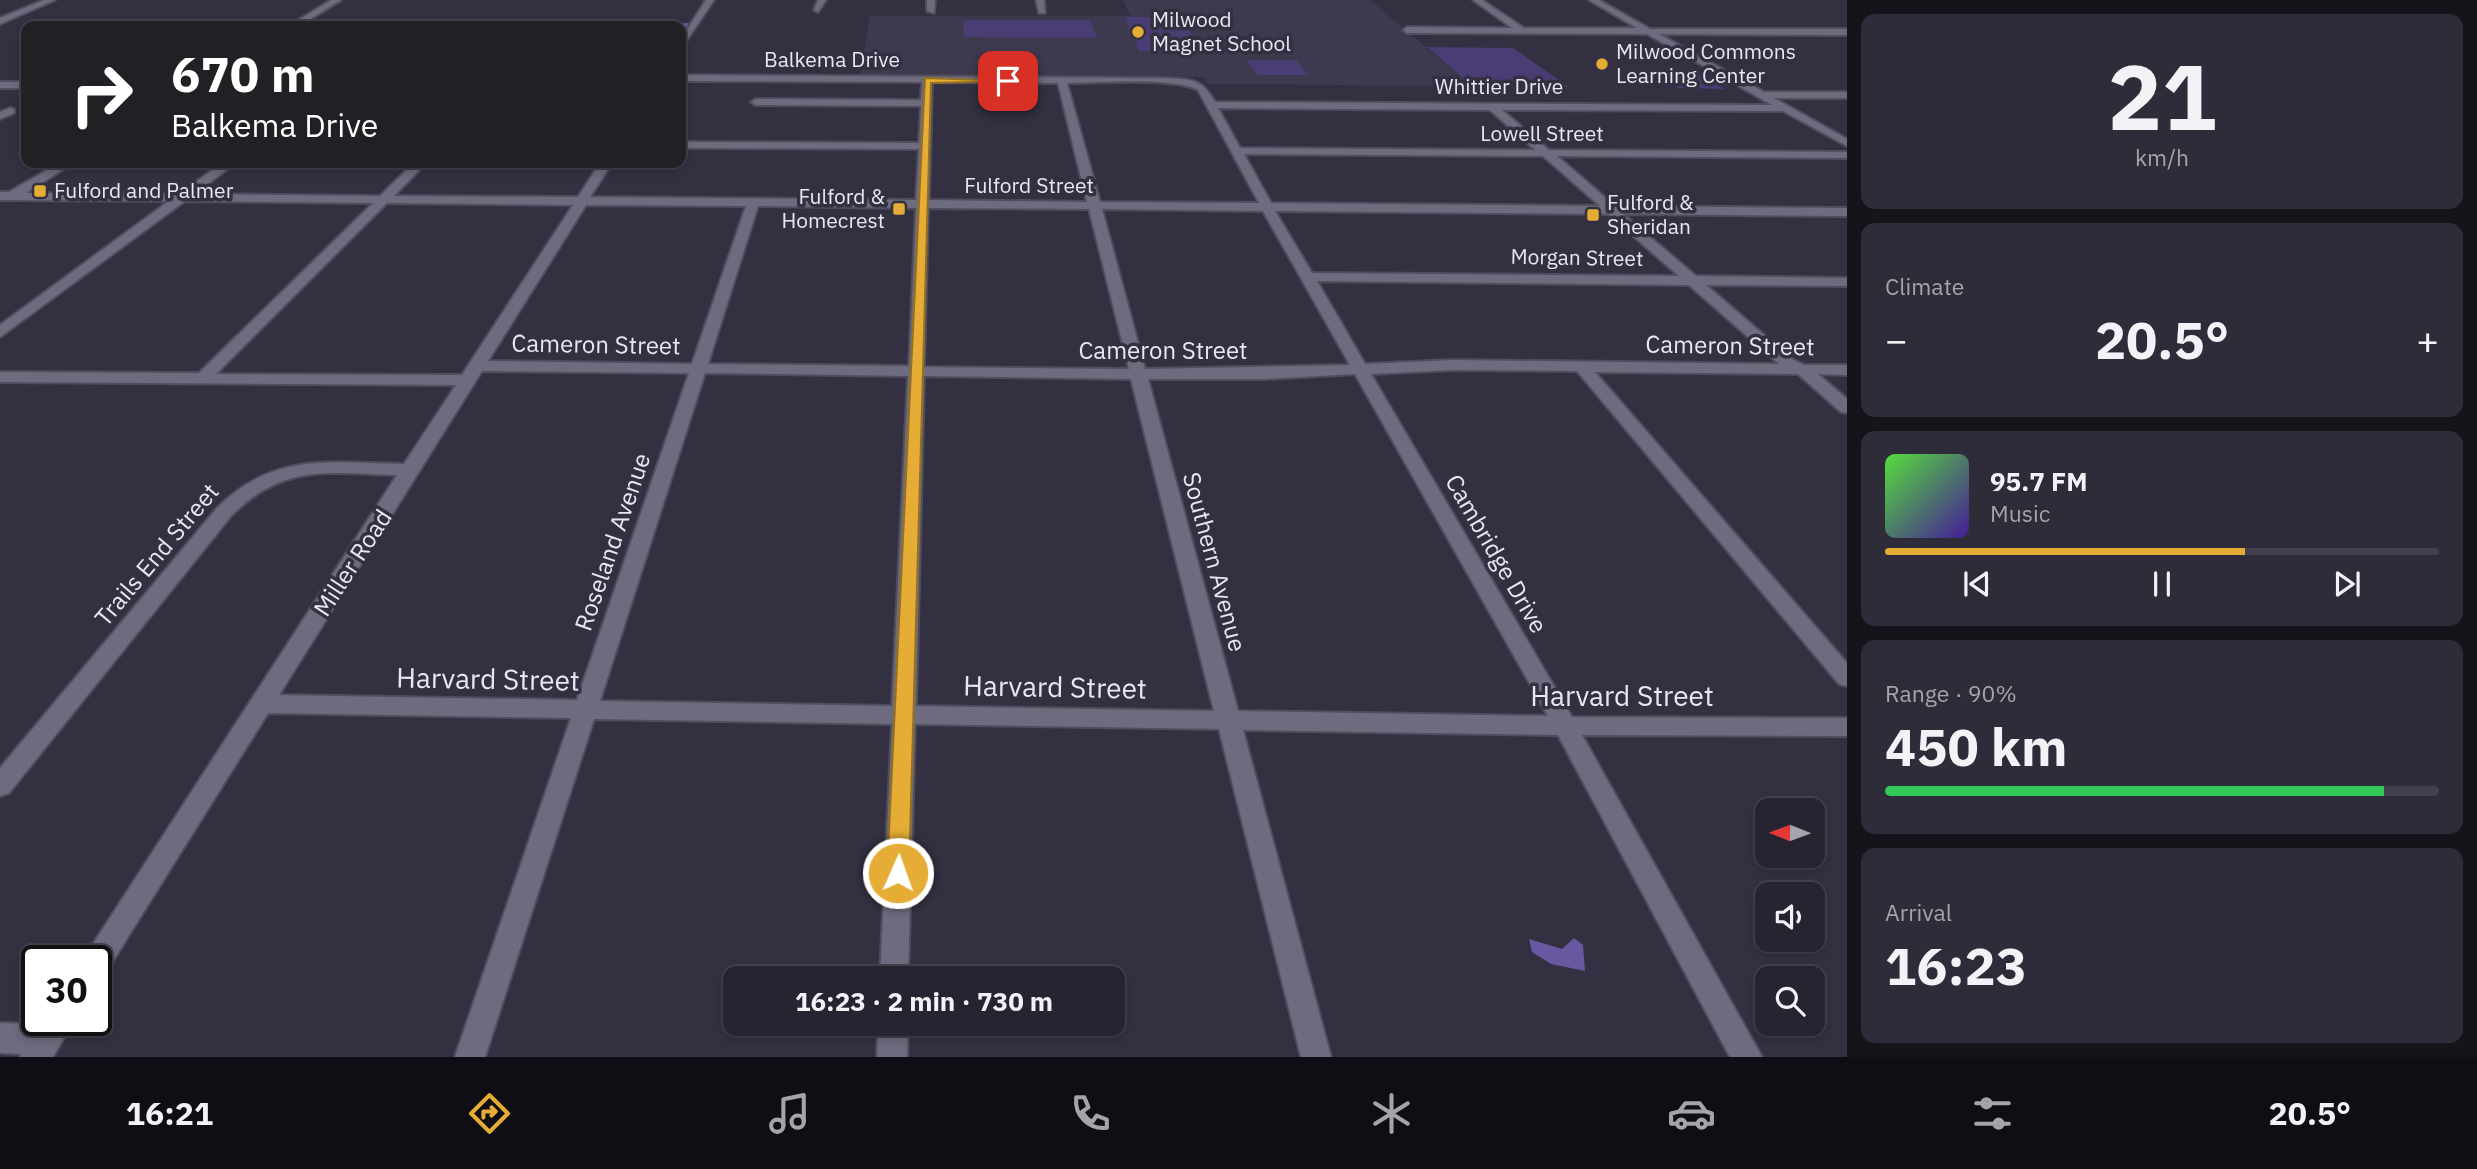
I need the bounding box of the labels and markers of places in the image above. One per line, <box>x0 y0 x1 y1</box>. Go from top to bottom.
place label: Milwood Magnet School <box>1152 5 1291 57</box>
marker: Milwood Magnet School <box>1130 24 1146 40</box>
place label: Milwood Commons Learning Center <box>1616 37 1796 89</box>
pin <box>978 51 1038 111</box>
marker: Milwood Commons Learning Center <box>1594 56 1610 72</box>
place label: Fulford and Palmer <box>54 176 234 204</box>
place label: Fulford & Homecrest <box>781 182 885 234</box>
marker: Fulford and Palmer <box>32 183 48 199</box>
place label: Fulford & Sheridan <box>1607 188 1694 240</box>
marker: Fulford & Homecrest <box>891 201 907 217</box>
marker: Fulford & Sheridan <box>1585 207 1601 223</box>

